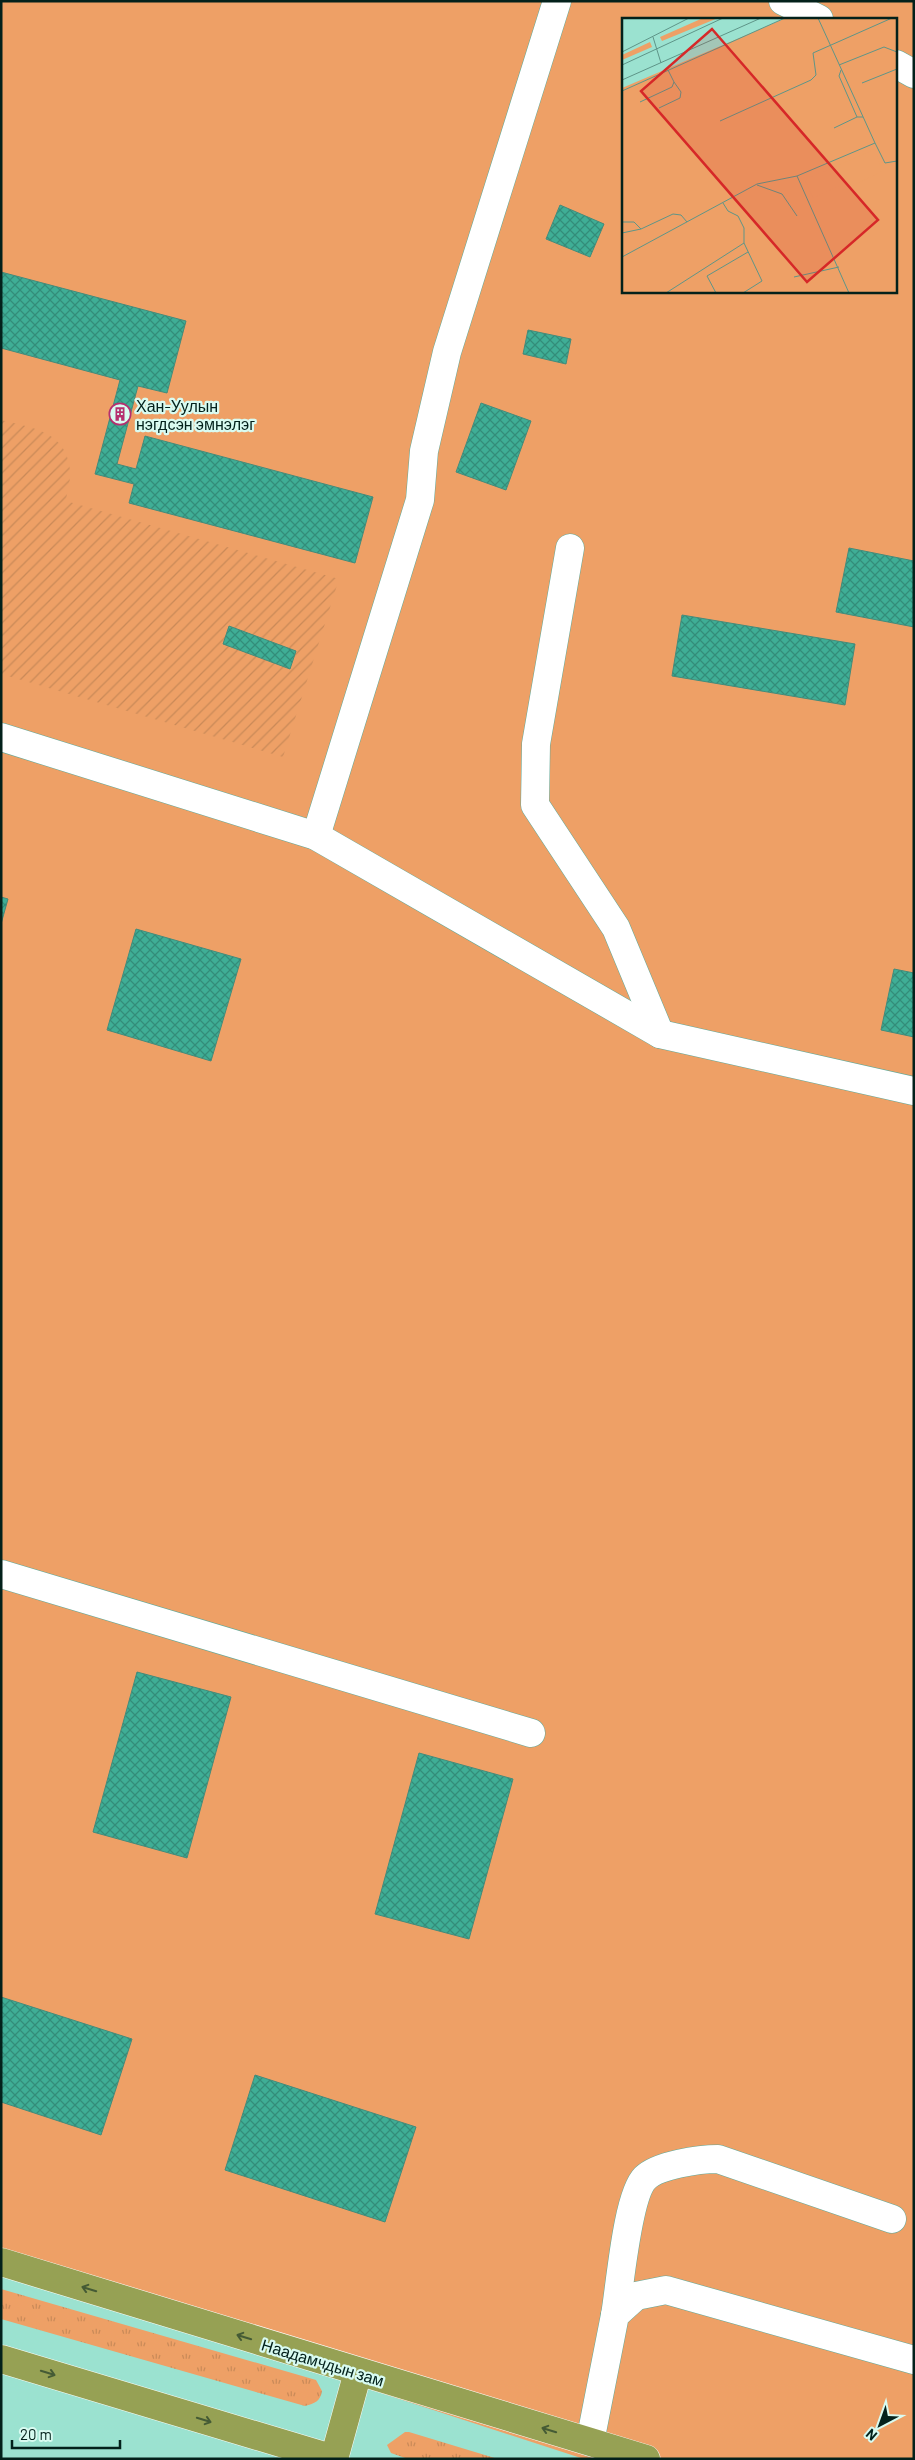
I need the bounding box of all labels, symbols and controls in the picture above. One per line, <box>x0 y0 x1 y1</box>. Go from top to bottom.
inset map <box>622 18 898 292</box>
place label: Хан-Уулын нэгдсэн эмнэлэг <box>136 396 255 433</box>
building icon: Хан-Уулын нэгдсэн эмнэлэг <box>108 402 132 426</box>
one-way arrow <box>81 2284 97 2294</box>
one-way arrow <box>237 2332 253 2342</box>
street label: Наадамчдын зам <box>259 2334 387 2390</box>
one-way arrow <box>40 2368 56 2378</box>
north arrow <box>855 2400 905 2450</box>
one-way arrow <box>195 2415 211 2425</box>
scale bar <box>12 2418 120 2450</box>
one-way arrow <box>542 2424 558 2434</box>
text: 20 m <box>20 2425 52 2443</box>
text: N <box>862 2426 880 2445</box>

